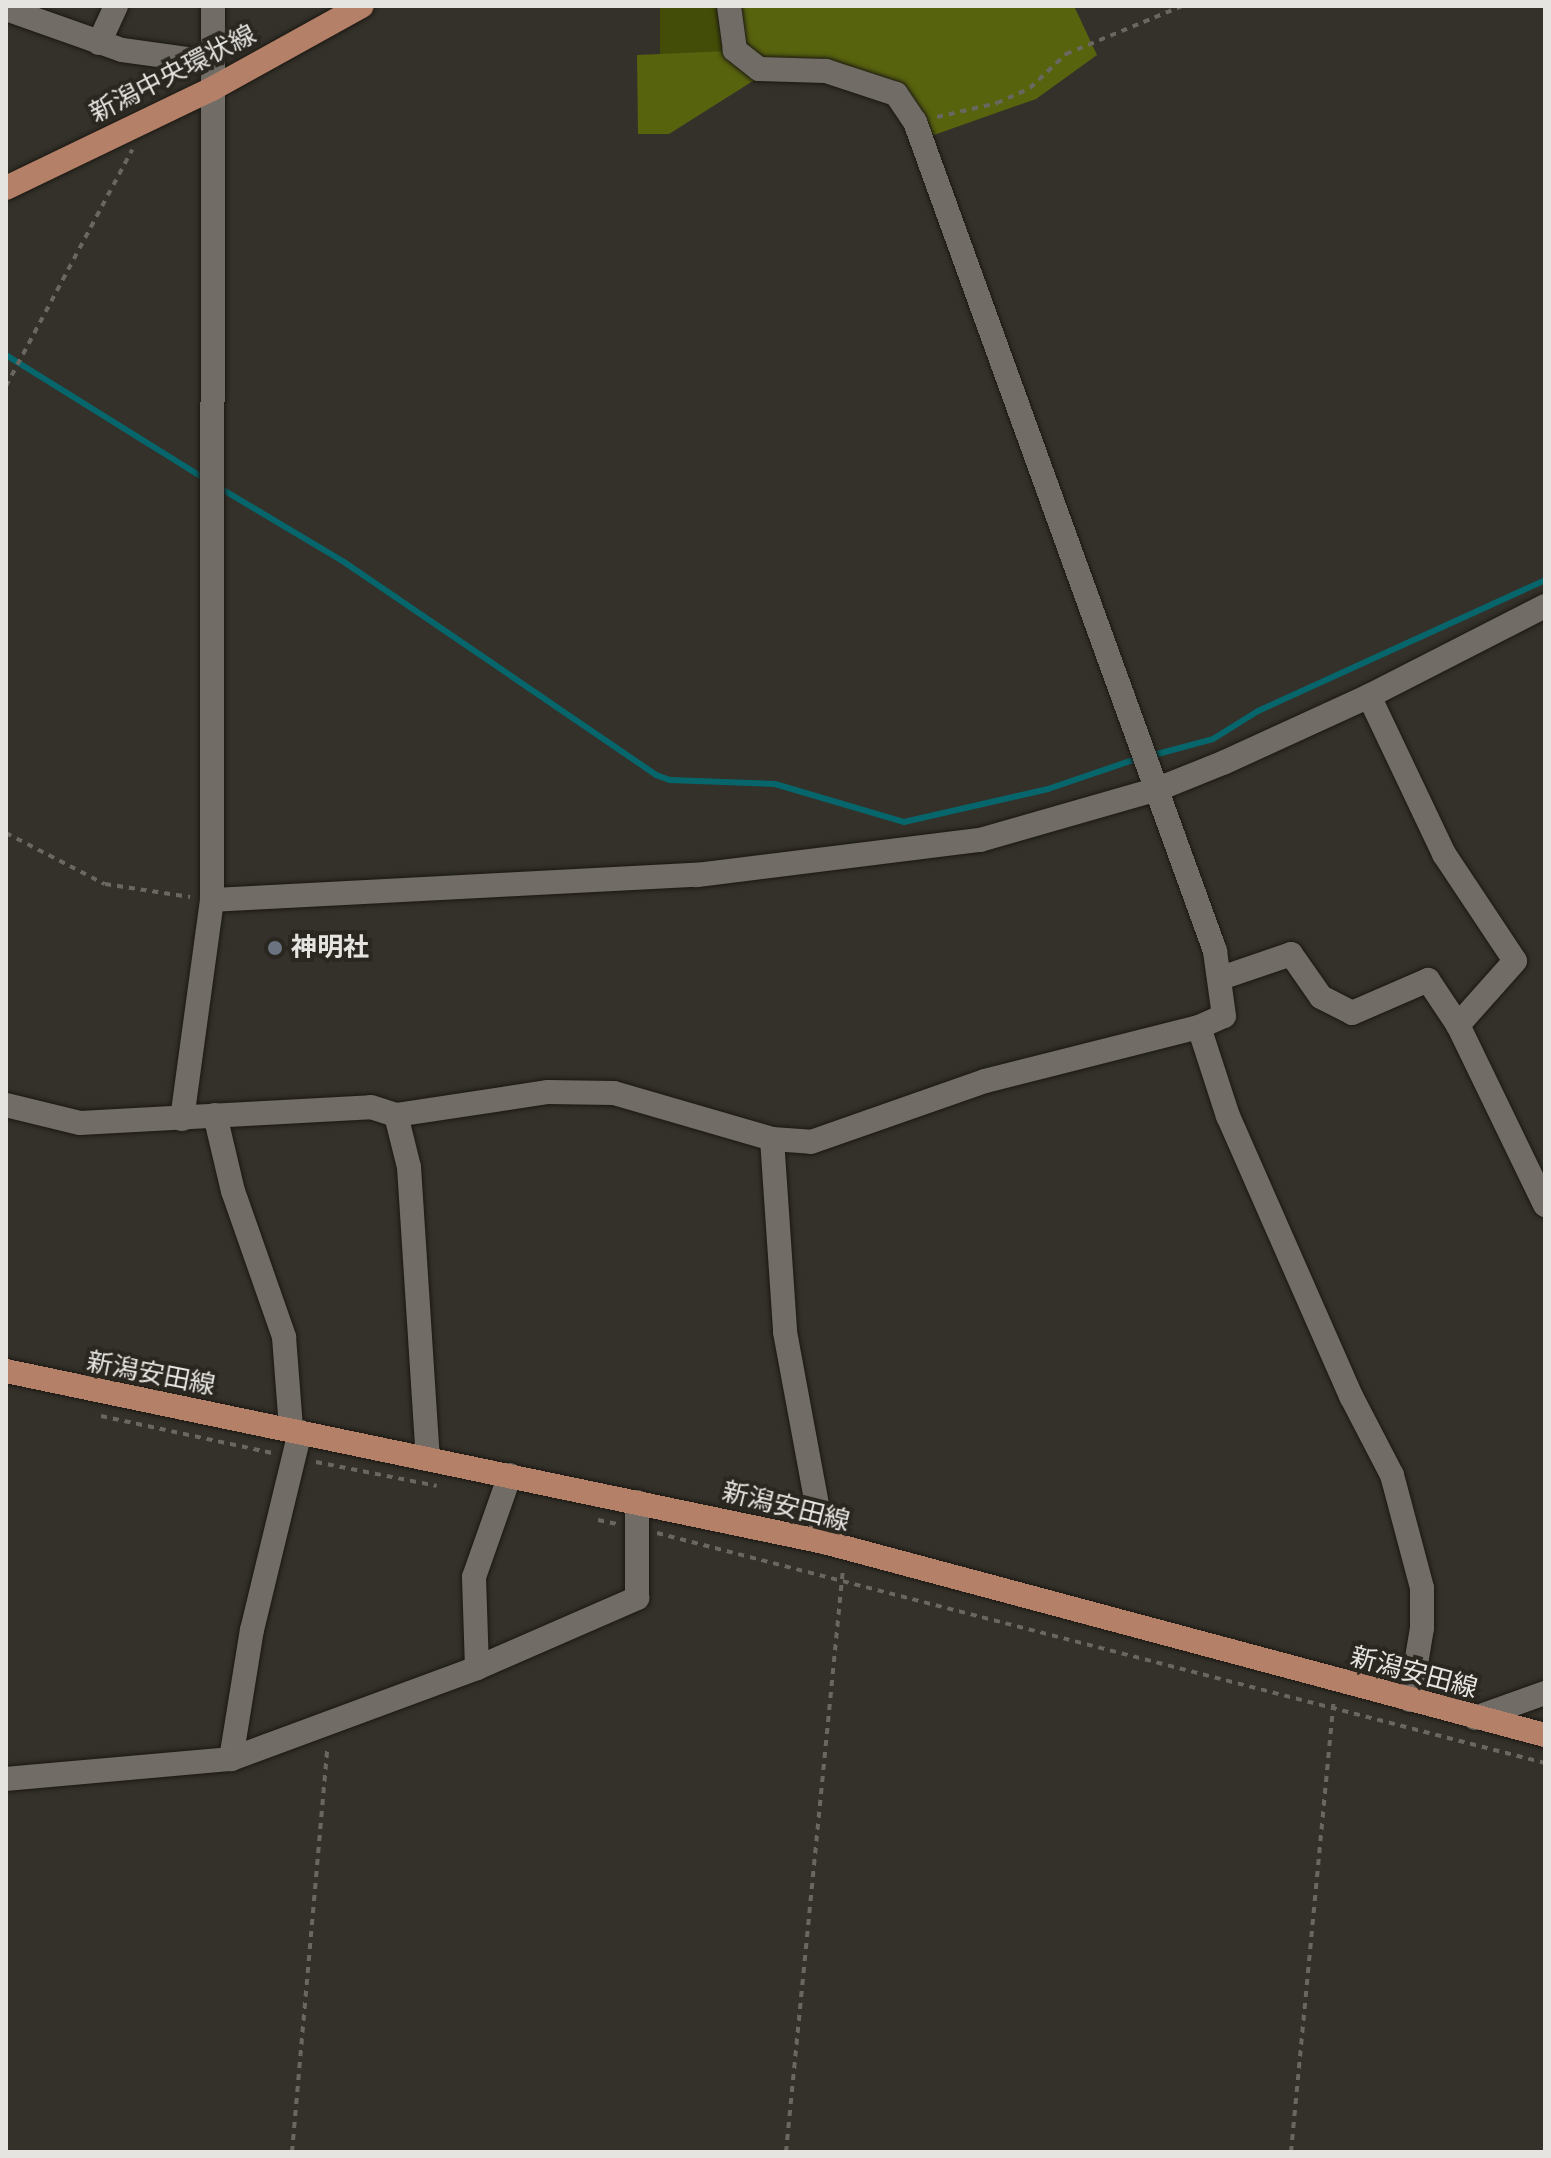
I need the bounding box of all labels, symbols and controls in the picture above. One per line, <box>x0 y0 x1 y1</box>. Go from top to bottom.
street label: 新潟中央環状線 <box>85 19 261 129</box>
place label: 神明社 <box>291 932 369 964</box>
marker: 神明社 <box>266 939 284 957</box>
street label: 新潟安田線 <box>84 1346 218 1402</box>
street label: 新潟安田線 <box>719 1476 853 1538</box>
street label: 新潟安田線 <box>1347 1641 1481 1705</box>

